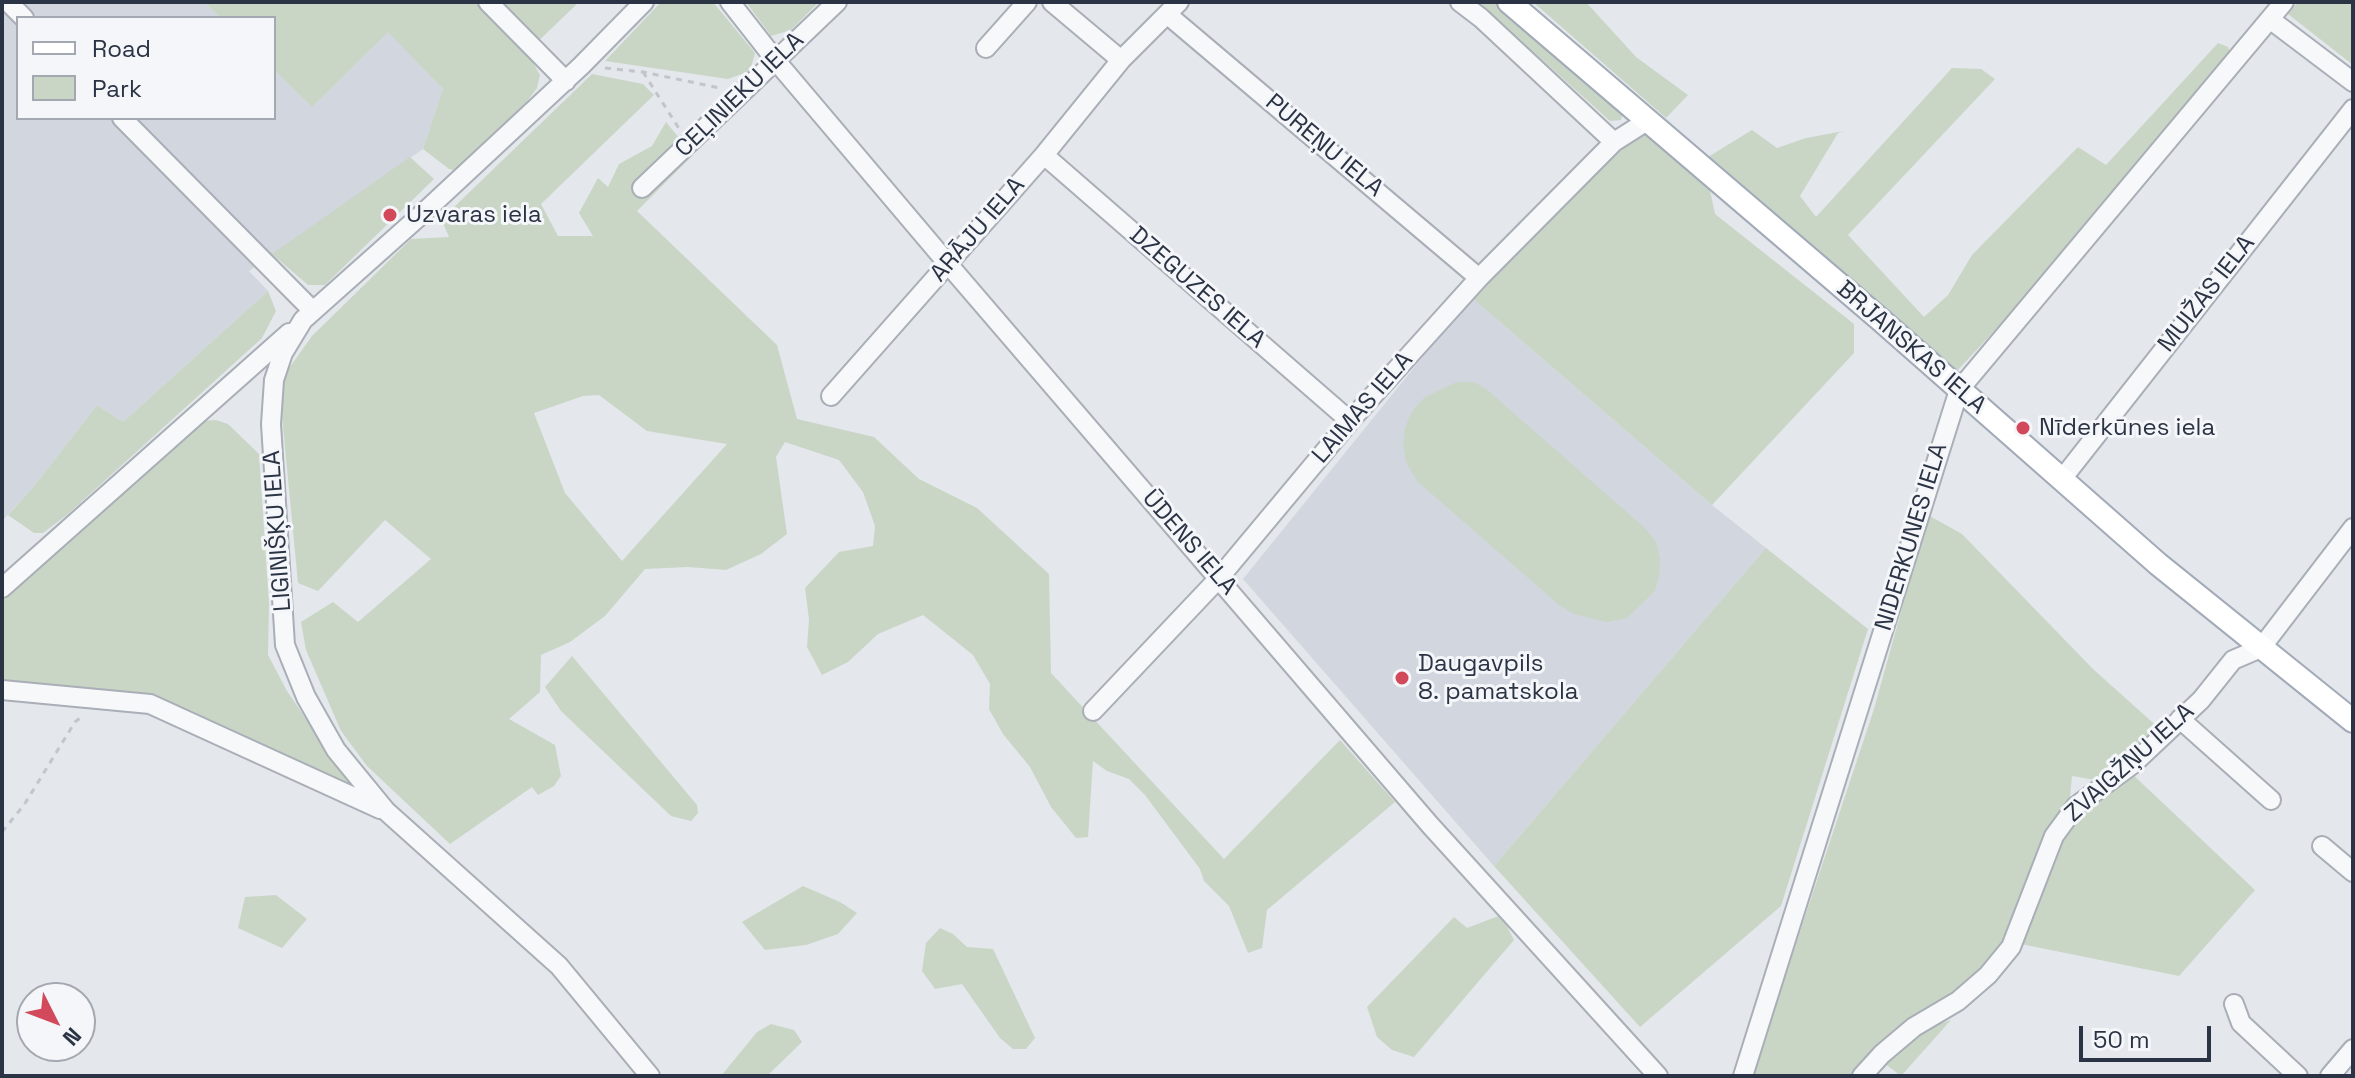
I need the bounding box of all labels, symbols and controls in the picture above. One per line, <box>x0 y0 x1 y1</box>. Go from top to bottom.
legend <box>16 16 276 120</box>
street label: CEĻINIEKU IELA <box>670 26 810 164</box>
text: Road <box>92 33 151 64</box>
text: Park <box>92 73 142 104</box>
street label: PUREŅU IELA <box>1259 88 1389 204</box>
street label: ARĀJU IELA <box>925 172 1031 288</box>
place label: Uzvaras iela <box>406 201 542 229</box>
marker: Uzvaras iela <box>381 206 399 224</box>
street label: DZEGUZES IELA <box>1123 221 1271 355</box>
street label: MUIŽAS IELA <box>2153 230 2261 358</box>
street label: BRJANSKAS IELA <box>1830 275 1992 421</box>
street label: LAIMAS IELA <box>1307 346 1419 470</box>
place label: Nīderkūnes iela <box>2039 414 2215 442</box>
marker: Nīderkūnes iela <box>2014 419 2032 437</box>
street label: NIDERKUNES IELA <box>1870 440 1954 634</box>
street label: LIGINIŠĶU IELA <box>258 449 298 613</box>
street label: ŪDENS IELA <box>1136 485 1242 601</box>
place label: Daugavpils 8. pamatskola <box>1418 650 1579 706</box>
marker: Daugavpils 8. pamatskola <box>1393 669 1411 687</box>
street label: ZVAIGŽŅU IELA <box>2060 698 2200 828</box>
north arrow <box>16 982 96 1062</box>
scale bar <box>2083 1010 2215 1060</box>
text: N <box>57 1022 88 1052</box>
text: 50 m <box>2093 1024 2150 1055</box>

